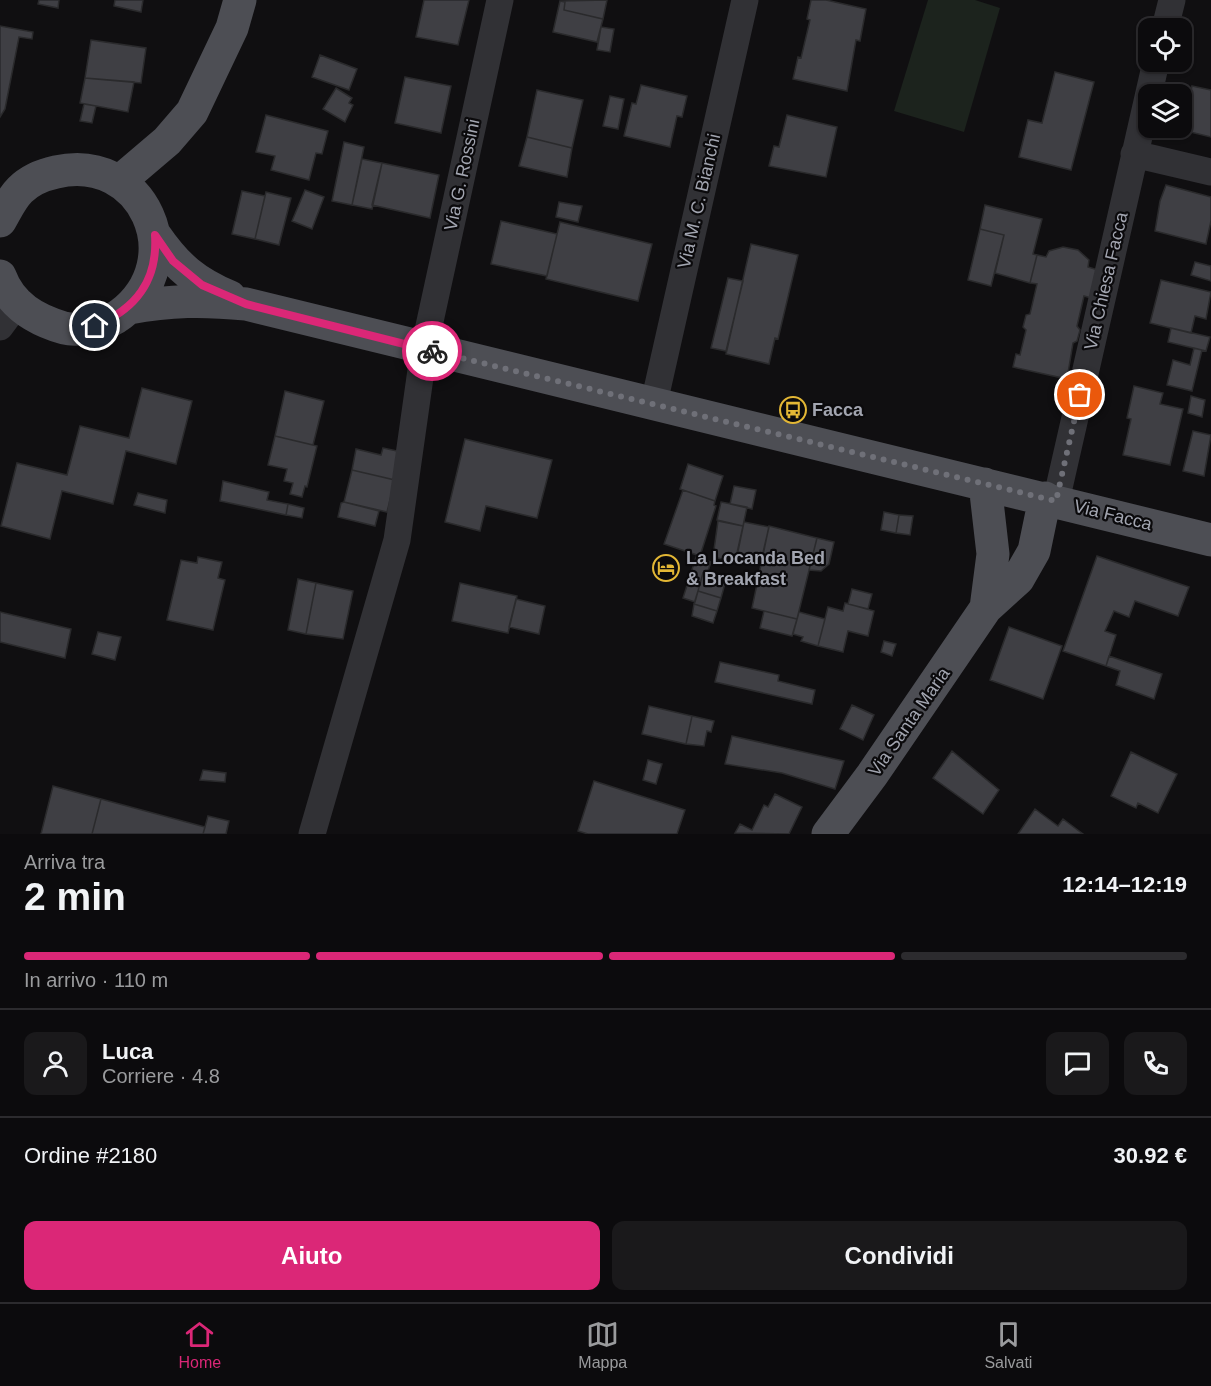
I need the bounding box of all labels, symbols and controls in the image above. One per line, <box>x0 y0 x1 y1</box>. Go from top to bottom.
map controls <box>1138 18 1192 138</box>
button: locate <box>1138 18 1192 72</box>
button: layers <box>1138 84 1192 138</box>
street label: Via G. Rossini <box>440 117 484 233</box>
street label: Via M. C. Bianchi <box>674 132 724 270</box>
street label: Via Chiesa Facca <box>1080 209 1132 352</box>
pin <box>69 300 120 351</box>
icon: home <box>78 309 111 342</box>
courier <box>402 321 462 381</box>
icon: bike <box>416 335 449 368</box>
pin <box>1054 369 1105 420</box>
icon: bag <box>1063 378 1096 411</box>
bus stop icon: Facca <box>778 395 808 425</box>
place label: Facca <box>812 400 864 420</box>
street label: Via Facca <box>1072 496 1155 535</box>
place label: La Locanda Bed & Breakfast <box>686 548 825 589</box>
hotel icon: La Locanda Bed & Breakfast <box>651 553 681 583</box>
street label: Via Santa Maria <box>864 663 954 780</box>
text: Arriva tra <box>24 851 105 873</box>
text: 12:14–12:19 <box>1062 872 1187 897</box>
text: 2 min <box>24 875 126 918</box>
text: In arrivo · 110 m <box>24 969 168 991</box>
button: person <box>24 1032 87 1095</box>
button: chat <box>1046 1032 1109 1095</box>
button: phone <box>1124 1032 1187 1095</box>
text: Luca <box>102 1039 153 1064</box>
text: Corriere · 4.8 <box>102 1065 220 1087</box>
text: Ordine #2180 <box>24 1143 157 1168</box>
text: 30.92 € <box>1114 1143 1187 1168</box>
button: Aiuto <box>24 1221 600 1290</box>
button: Condividi <box>612 1221 1187 1290</box>
tab: Home <box>179 1318 221 1372</box>
tab: Mappa <box>578 1318 627 1372</box>
tab: Salvati <box>984 1318 1032 1372</box>

